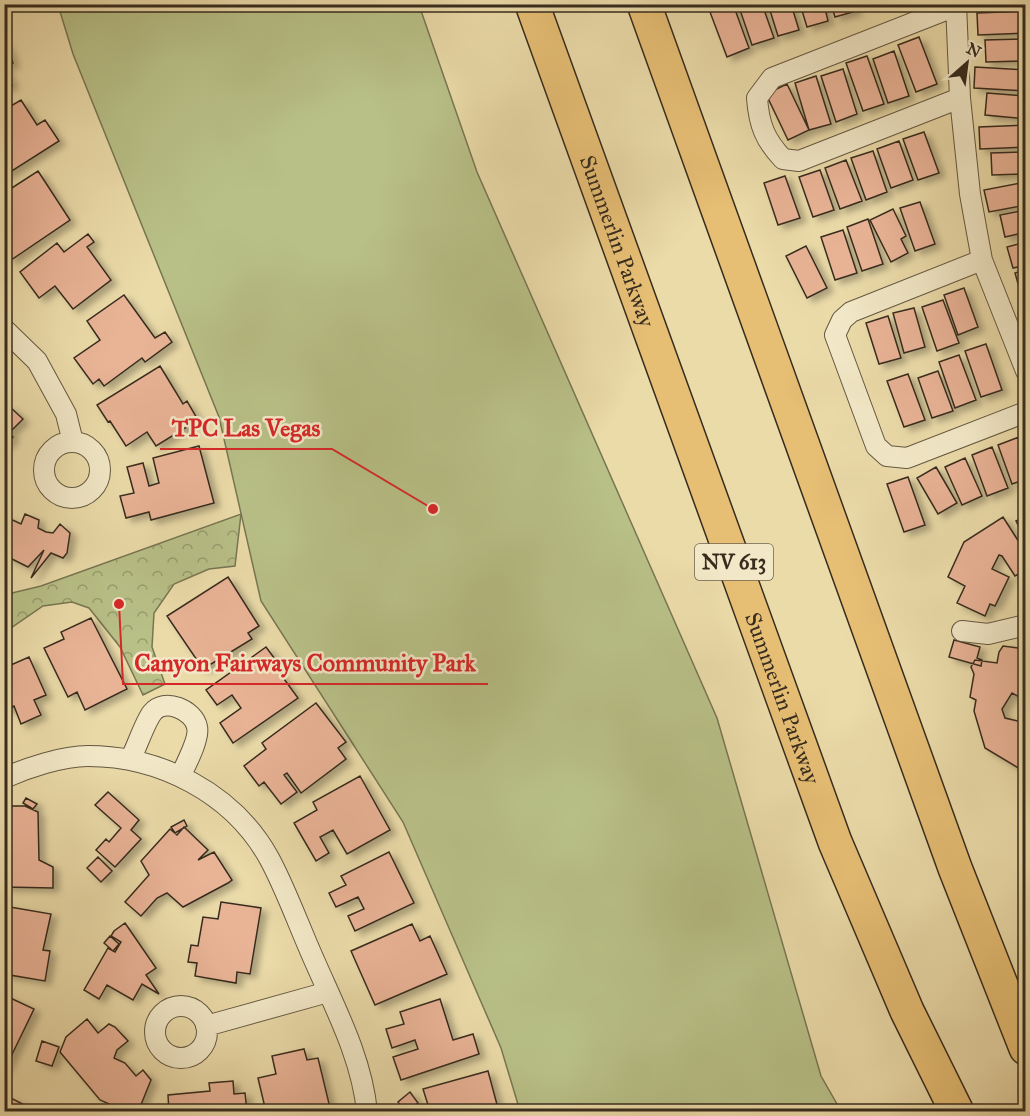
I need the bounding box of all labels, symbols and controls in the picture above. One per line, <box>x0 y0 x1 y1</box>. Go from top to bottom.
north arrow <box>937 33 997 93</box>
text: N <box>963 39 985 62</box>
street label: Summerlin Parkway <box>574 152 661 331</box>
callout: TPC Las Vegas <box>160 407 332 449</box>
text: TPC Las Vegas <box>171 413 321 443</box>
road number: NV 613 <box>695 544 773 580</box>
street label: Summerlin Parkway <box>739 609 826 788</box>
callout: Canyon Fairways Community Park <box>123 642 488 684</box>
text: Canyon Fairways Community Park <box>134 648 477 678</box>

